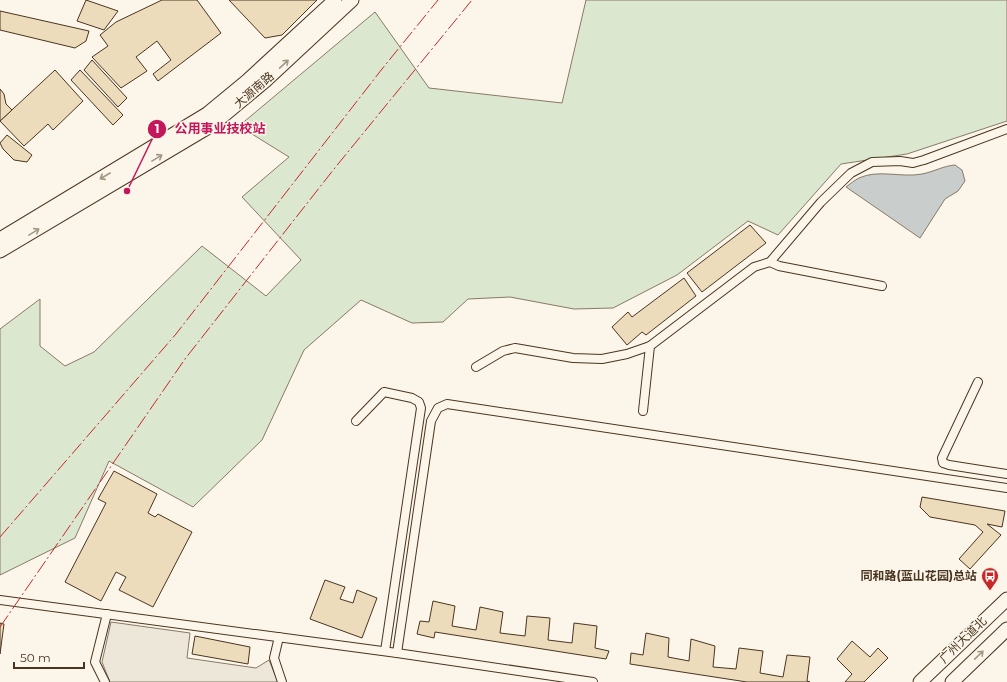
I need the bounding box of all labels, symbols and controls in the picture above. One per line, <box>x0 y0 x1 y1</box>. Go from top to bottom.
one-way arrow <box>279 59 289 69</box>
street label: 大源南路 <box>231 68 277 111</box>
callout: 公用事业技校站 <box>147 116 274 141</box>
text: 公用事业技校站 <box>174 120 266 136</box>
text: 1 <box>155 121 159 136</box>
one-way arrow <box>151 154 163 162</box>
one-way arrow <box>99 173 111 181</box>
one-way arrow <box>28 227 40 235</box>
bus stop icon: 同和路(蓝山花园)总站 <box>980 566 1000 591</box>
place label: 同和路(蓝山花园)总站 <box>860 568 977 583</box>
street label: 广州大道北 <box>936 613 989 666</box>
scale bar <box>14 644 84 670</box>
text: 50 m <box>20 650 51 665</box>
one-way arrow <box>974 650 984 660</box>

